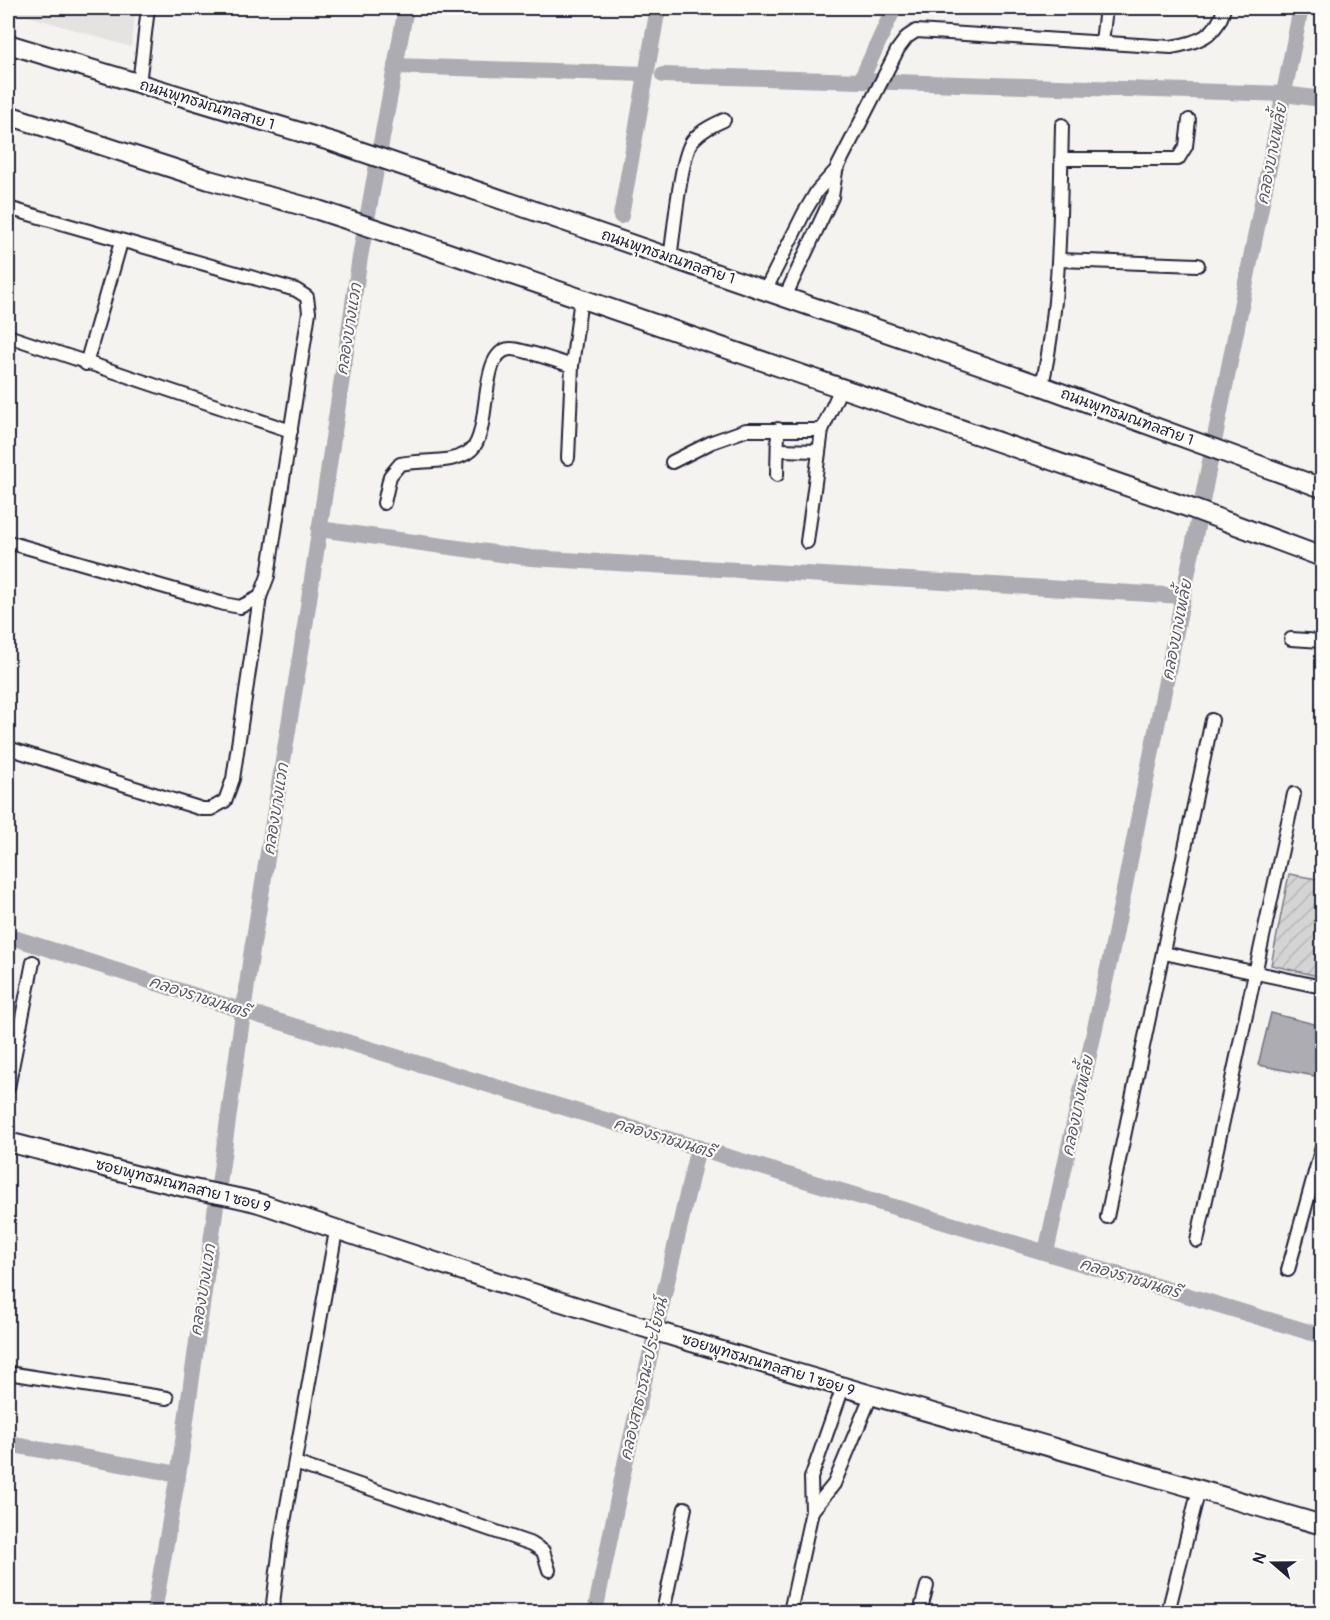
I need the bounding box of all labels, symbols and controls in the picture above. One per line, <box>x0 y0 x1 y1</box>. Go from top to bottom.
street label: ถนนพุทธมณฑลสาย 1 <box>137 75 277 135</box>
water label: คลองบางเพลี้ย <box>1248 100 1292 206</box>
street label: ถนนพุทธมณฑลสาย 1 <box>598 225 737 290</box>
water label: คลองบางแวก <box>332 281 366 376</box>
street label: ถนนพุทธมณฑลสาย 1 <box>1058 384 1196 451</box>
water label: คลองบางเพลี้ย <box>1153 576 1197 682</box>
water label: คลองบางแวก <box>259 761 293 856</box>
water label: คลองราชมนตรี <box>147 971 255 1024</box>
water label: คลองบางเพลี้ย <box>1053 1052 1099 1158</box>
water label: คลองราชมนตรี <box>612 1113 720 1164</box>
street label: ซอยพุทธมณฑลสาย 1 ซอย 9 <box>93 1155 273 1218</box>
water label: คลองบางแวก <box>186 1242 220 1337</box>
water label: คลองราชมนตรี <box>1078 1253 1186 1304</box>
water label: คลองสาธารณะประโยชน์ <box>615 1292 673 1462</box>
street label: ซอยพุทธมณฑลสาย 1 ซอย 9 <box>679 1330 857 1401</box>
north arrow <box>1243 1533 1303 1593</box>
text: N <box>1249 1550 1271 1567</box>

